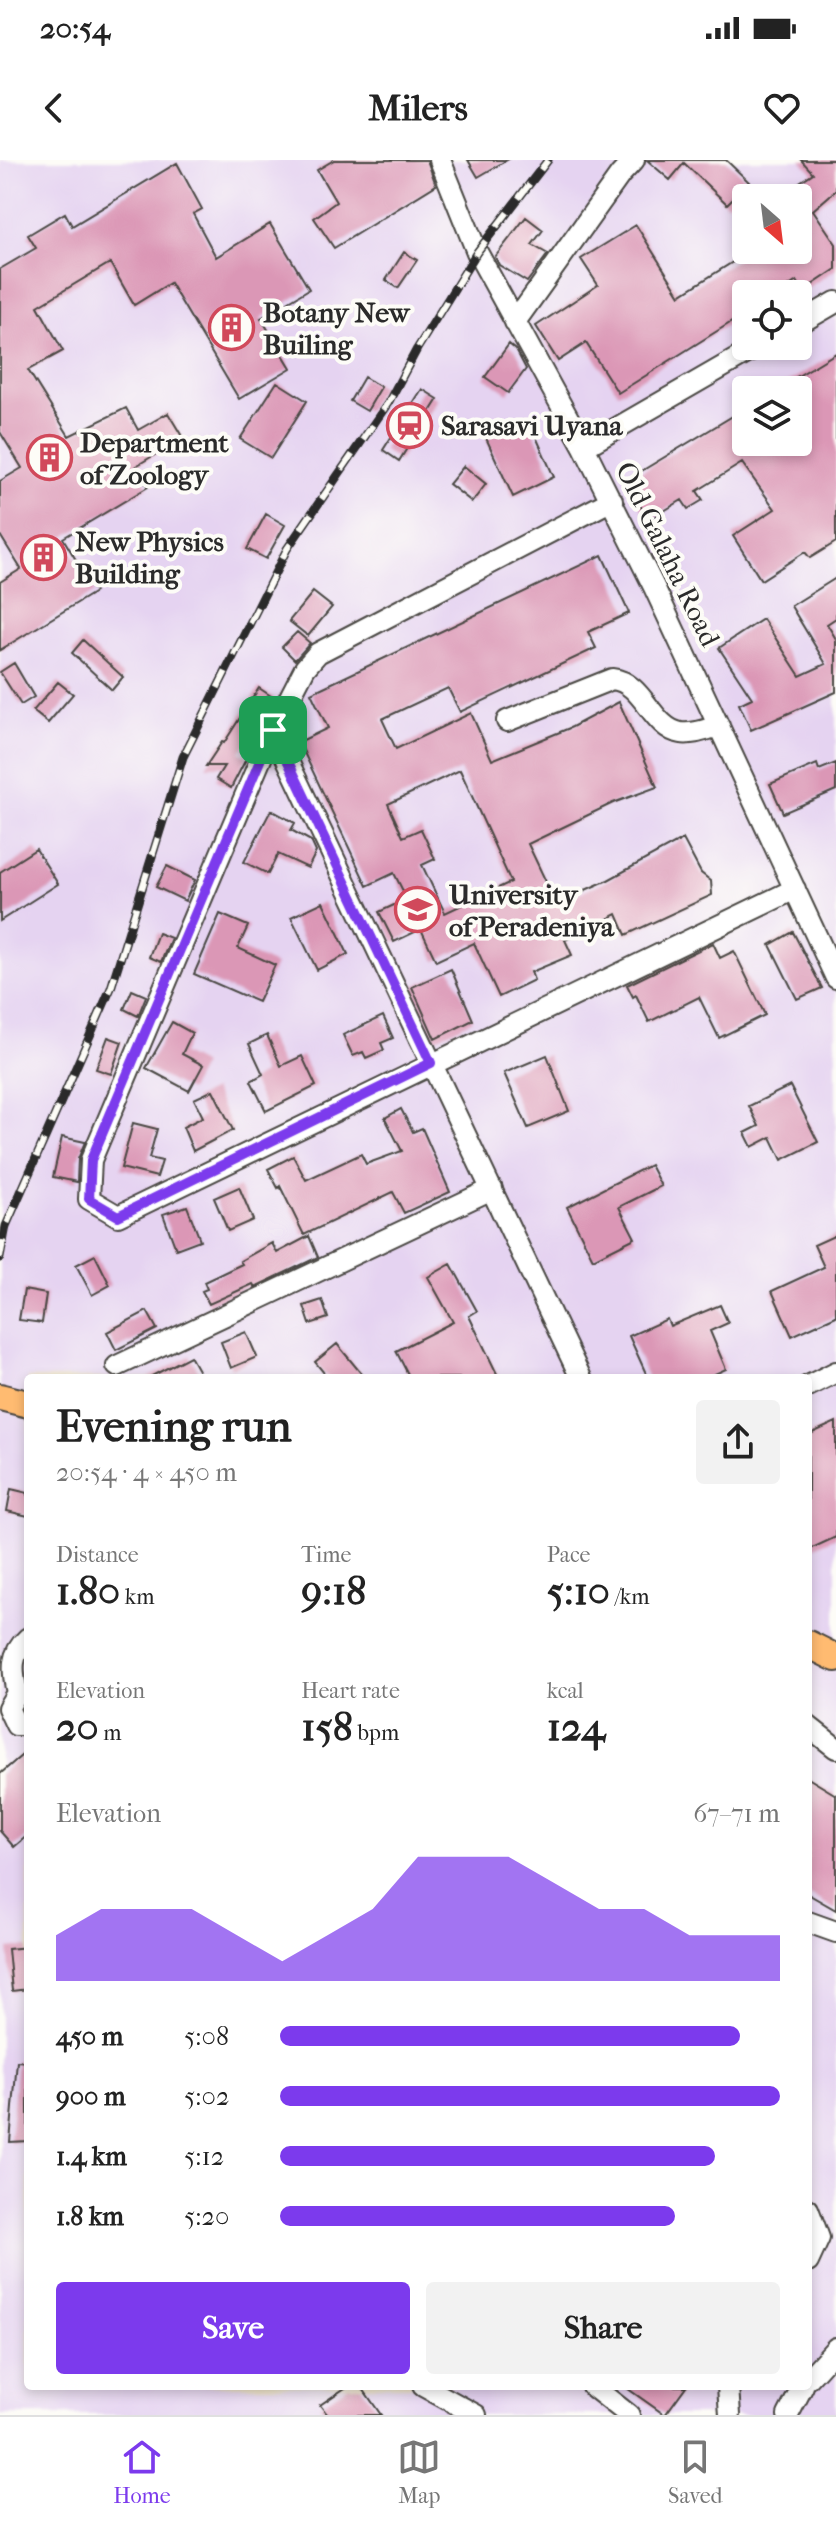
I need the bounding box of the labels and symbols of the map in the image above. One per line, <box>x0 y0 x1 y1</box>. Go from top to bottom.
north arrow <box>732 184 812 264</box>
place label: Botany New Builing <box>263 296 411 361</box>
building icon: Botany New Builing <box>208 304 256 352</box>
station icon: Sarasavi Uyana <box>386 401 434 449</box>
place label: Sarasavi Uyana <box>441 409 623 442</box>
place label: Department of Zoology <box>80 426 229 491</box>
building icon: Department of Zoology <box>25 434 73 482</box>
street label: Old Galaha Road <box>609 456 727 652</box>
place label: New Physics Building <box>75 525 224 590</box>
building icon: New Physics Building <box>20 533 68 581</box>
pin <box>239 696 307 764</box>
place label: University of Peradeniya <box>449 878 615 943</box>
school or university icon: University of Peradeniya <box>394 886 442 934</box>

